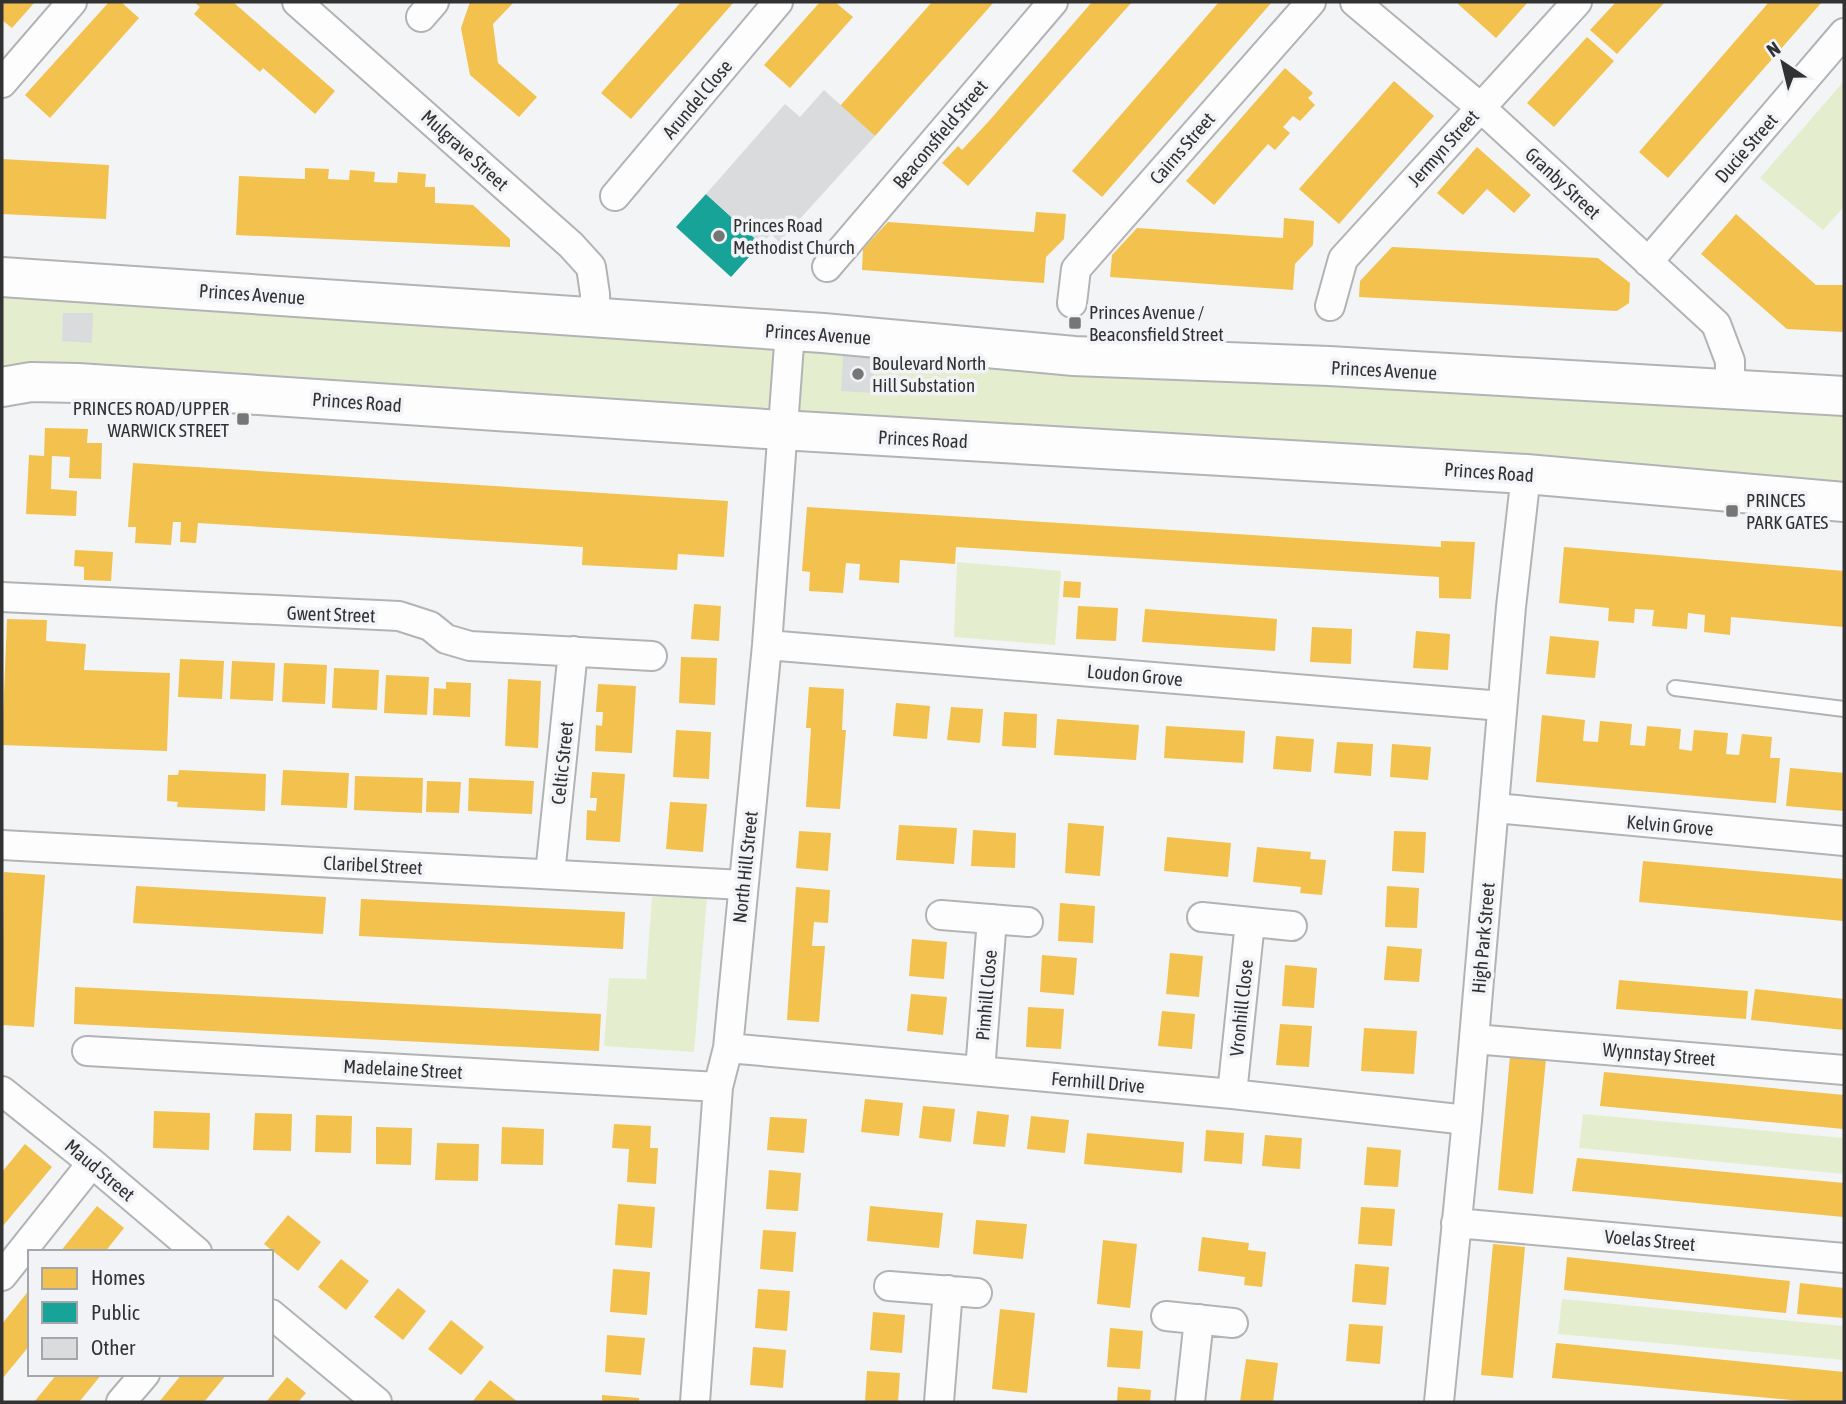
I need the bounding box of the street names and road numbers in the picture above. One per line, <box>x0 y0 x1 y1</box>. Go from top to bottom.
street label: Arundel Close <box>658 55 736 143</box>
street label: Beaconsfield Street <box>888 75 992 193</box>
street label: Mulgrave Street <box>417 105 513 195</box>
street label: Jermyn Street <box>1403 105 1483 191</box>
street label: Cairns Street <box>1145 108 1219 188</box>
street label: Ducie Street <box>1710 109 1782 187</box>
street label: Granby Street <box>1521 143 1605 223</box>
street label: Princes Avenue <box>198 279 306 309</box>
street label: Princes Avenue <box>764 319 872 349</box>
street label: Princes Avenue <box>1330 356 1438 384</box>
street label: Princes Road <box>311 388 403 416</box>
street label: Princes Road <box>878 426 968 452</box>
street label: Princes Road <box>1443 458 1535 486</box>
street label: Gwent Street <box>286 601 376 627</box>
street label: Loudon Grove <box>1086 660 1184 690</box>
street label: Celtic Street <box>547 720 577 806</box>
street label: North Hill Street <box>728 810 762 924</box>
street label: Kelvin Grove <box>1626 810 1714 840</box>
street label: Claribel Street <box>323 851 423 879</box>
street label: High Park Street <box>1467 882 1499 994</box>
street label: Pimhill Close <box>971 949 1001 1041</box>
street label: Vronhill Close <box>1225 959 1257 1057</box>
street label: Wynnstay Street <box>1602 1038 1716 1070</box>
street label: Madelaine Street <box>343 1055 463 1083</box>
street label: Fernhill Drive <box>1050 1067 1146 1097</box>
street label: Maud Street <box>61 1135 139 1205</box>
street label: Voelas Street <box>1604 1225 1696 1255</box>

